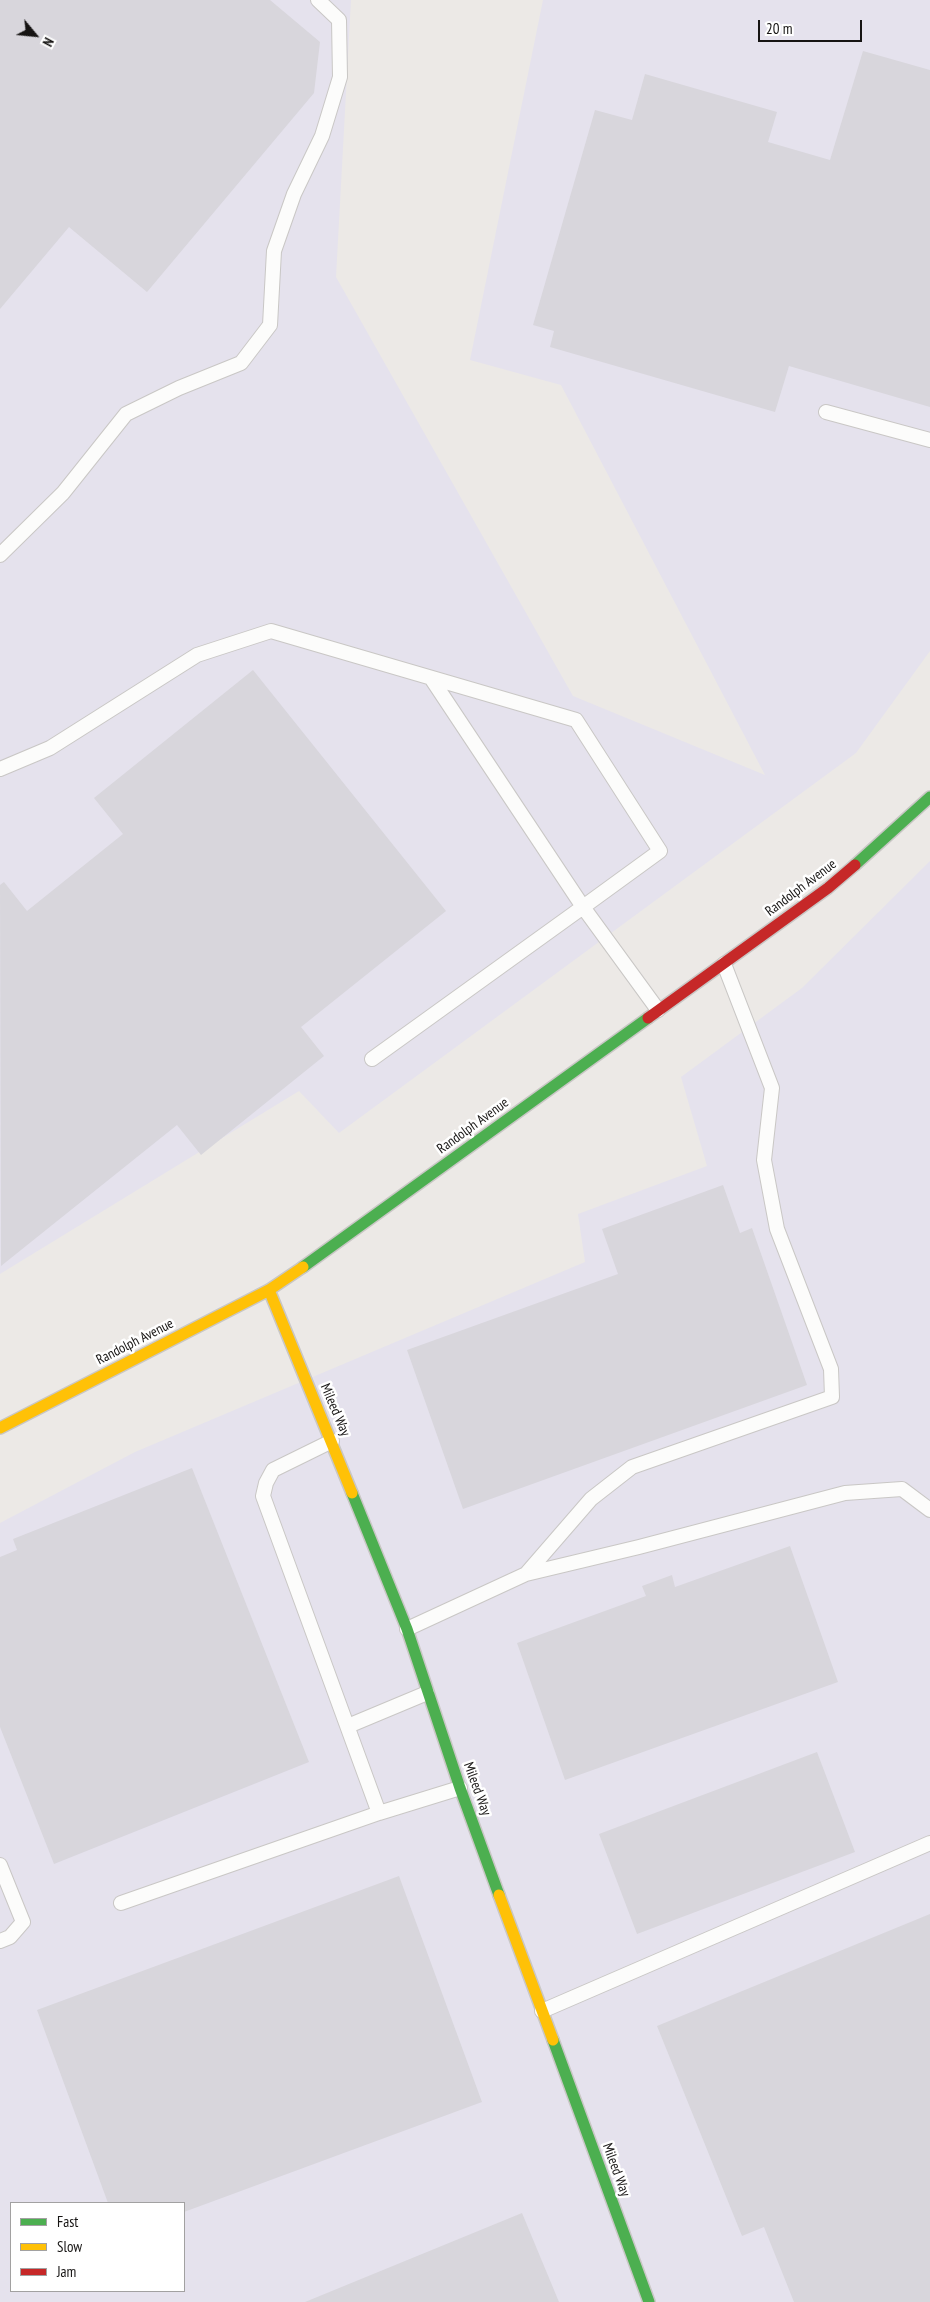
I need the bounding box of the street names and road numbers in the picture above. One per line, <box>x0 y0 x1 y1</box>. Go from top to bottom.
street label: Randolph Avenue <box>762 856 840 920</box>
street label: Randolph Avenue <box>434 1094 512 1158</box>
street label: Randolph Avenue <box>94 1315 176 1369</box>
street label: Mileed Way <box>316 1381 354 1439</box>
street label: Mileed Way <box>460 1760 494 1818</box>
street label: Mileed Way <box>599 2141 633 2199</box>

